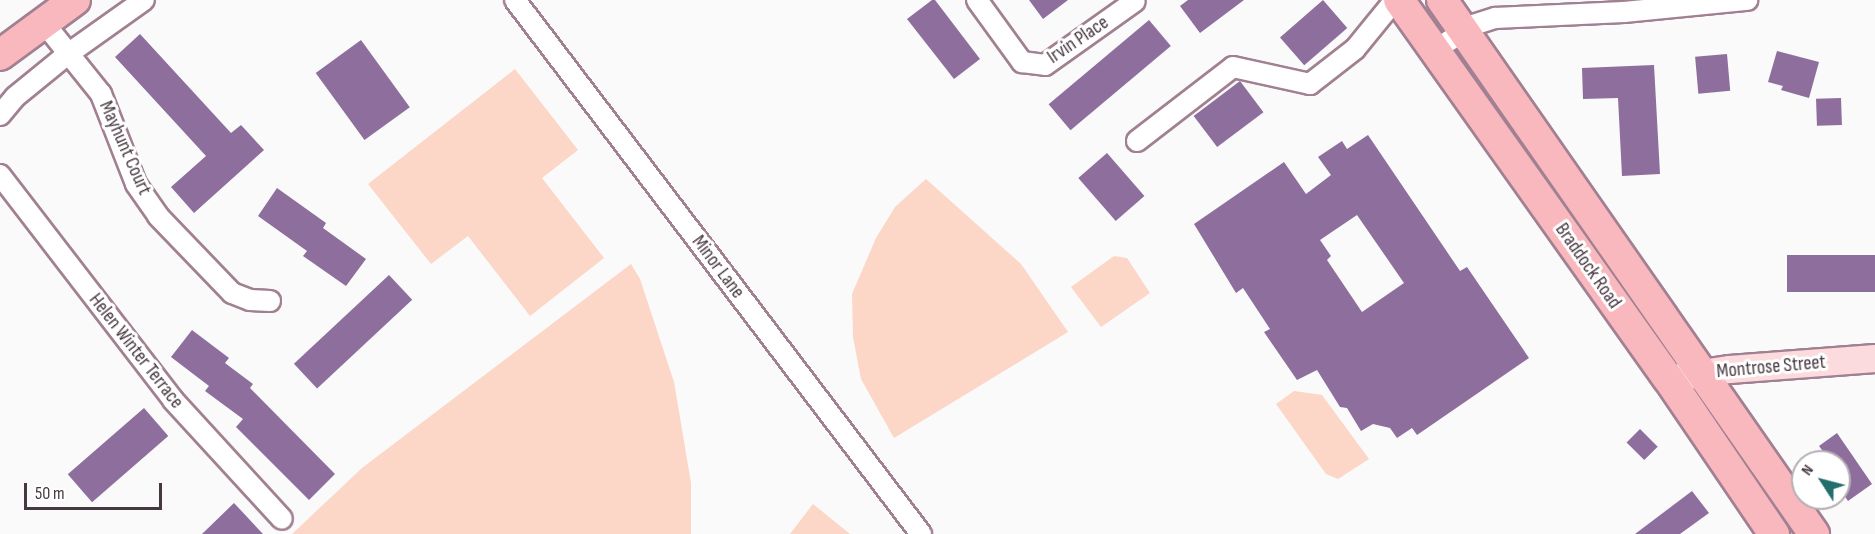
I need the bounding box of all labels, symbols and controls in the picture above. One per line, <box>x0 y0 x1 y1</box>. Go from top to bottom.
street label: Irvin Place <box>1043 11 1113 69</box>
street label: Mayhunt Court <box>94 97 156 199</box>
street label: Braddock Road <box>1550 219 1626 313</box>
street label: Minor Lane <box>686 231 750 303</box>
street label: Helen Winter Terrace <box>84 289 188 413</box>
street label: Montrose Street <box>1716 350 1826 384</box>
north arrow <box>1791 450 1851 510</box>
text: N <box>1797 461 1818 479</box>
scale bar <box>27 471 165 509</box>
text: 50 m <box>35 483 65 504</box>

